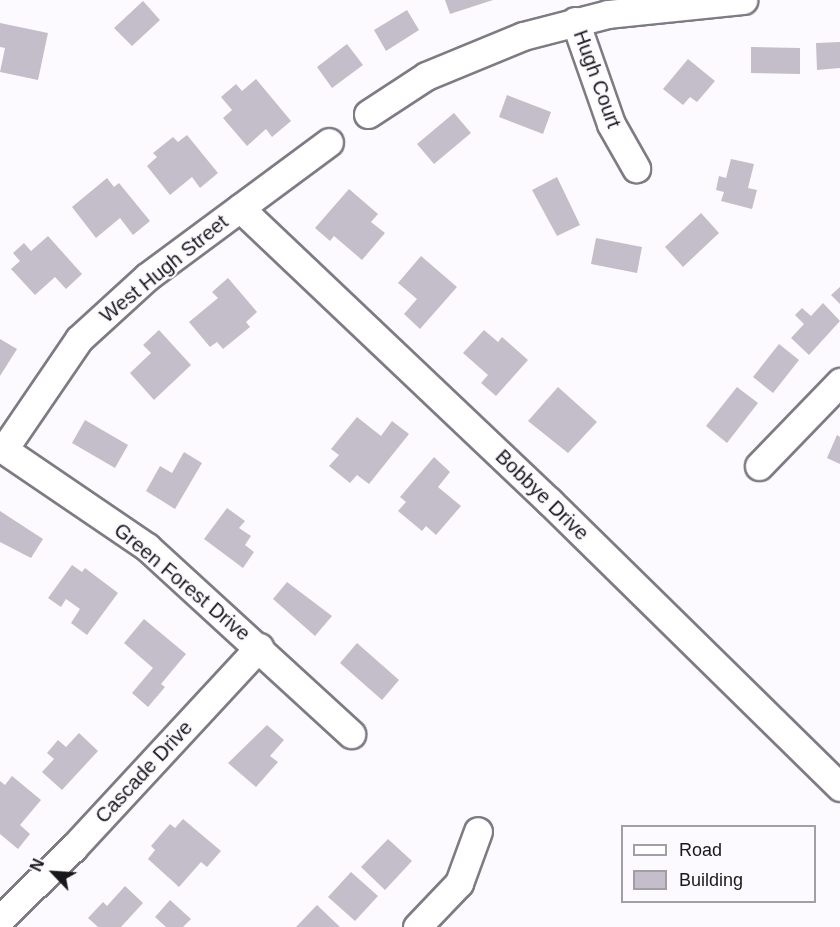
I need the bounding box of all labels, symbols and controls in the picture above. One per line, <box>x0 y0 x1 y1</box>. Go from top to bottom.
street label: Hugh Court <box>568 27 626 131</box>
street label: West Hugh Street <box>95 210 233 328</box>
street label: Bobbye Drive <box>490 445 594 545</box>
street label: Green Forest Drive <box>109 518 255 646</box>
street label: Cascade Drive <box>90 716 198 828</box>
legend <box>621 825 816 903</box>
text: Road <box>679 840 722 860</box>
north arrow <box>24 843 84 903</box>
text: N <box>27 856 47 874</box>
text: Building <box>679 870 743 890</box>

